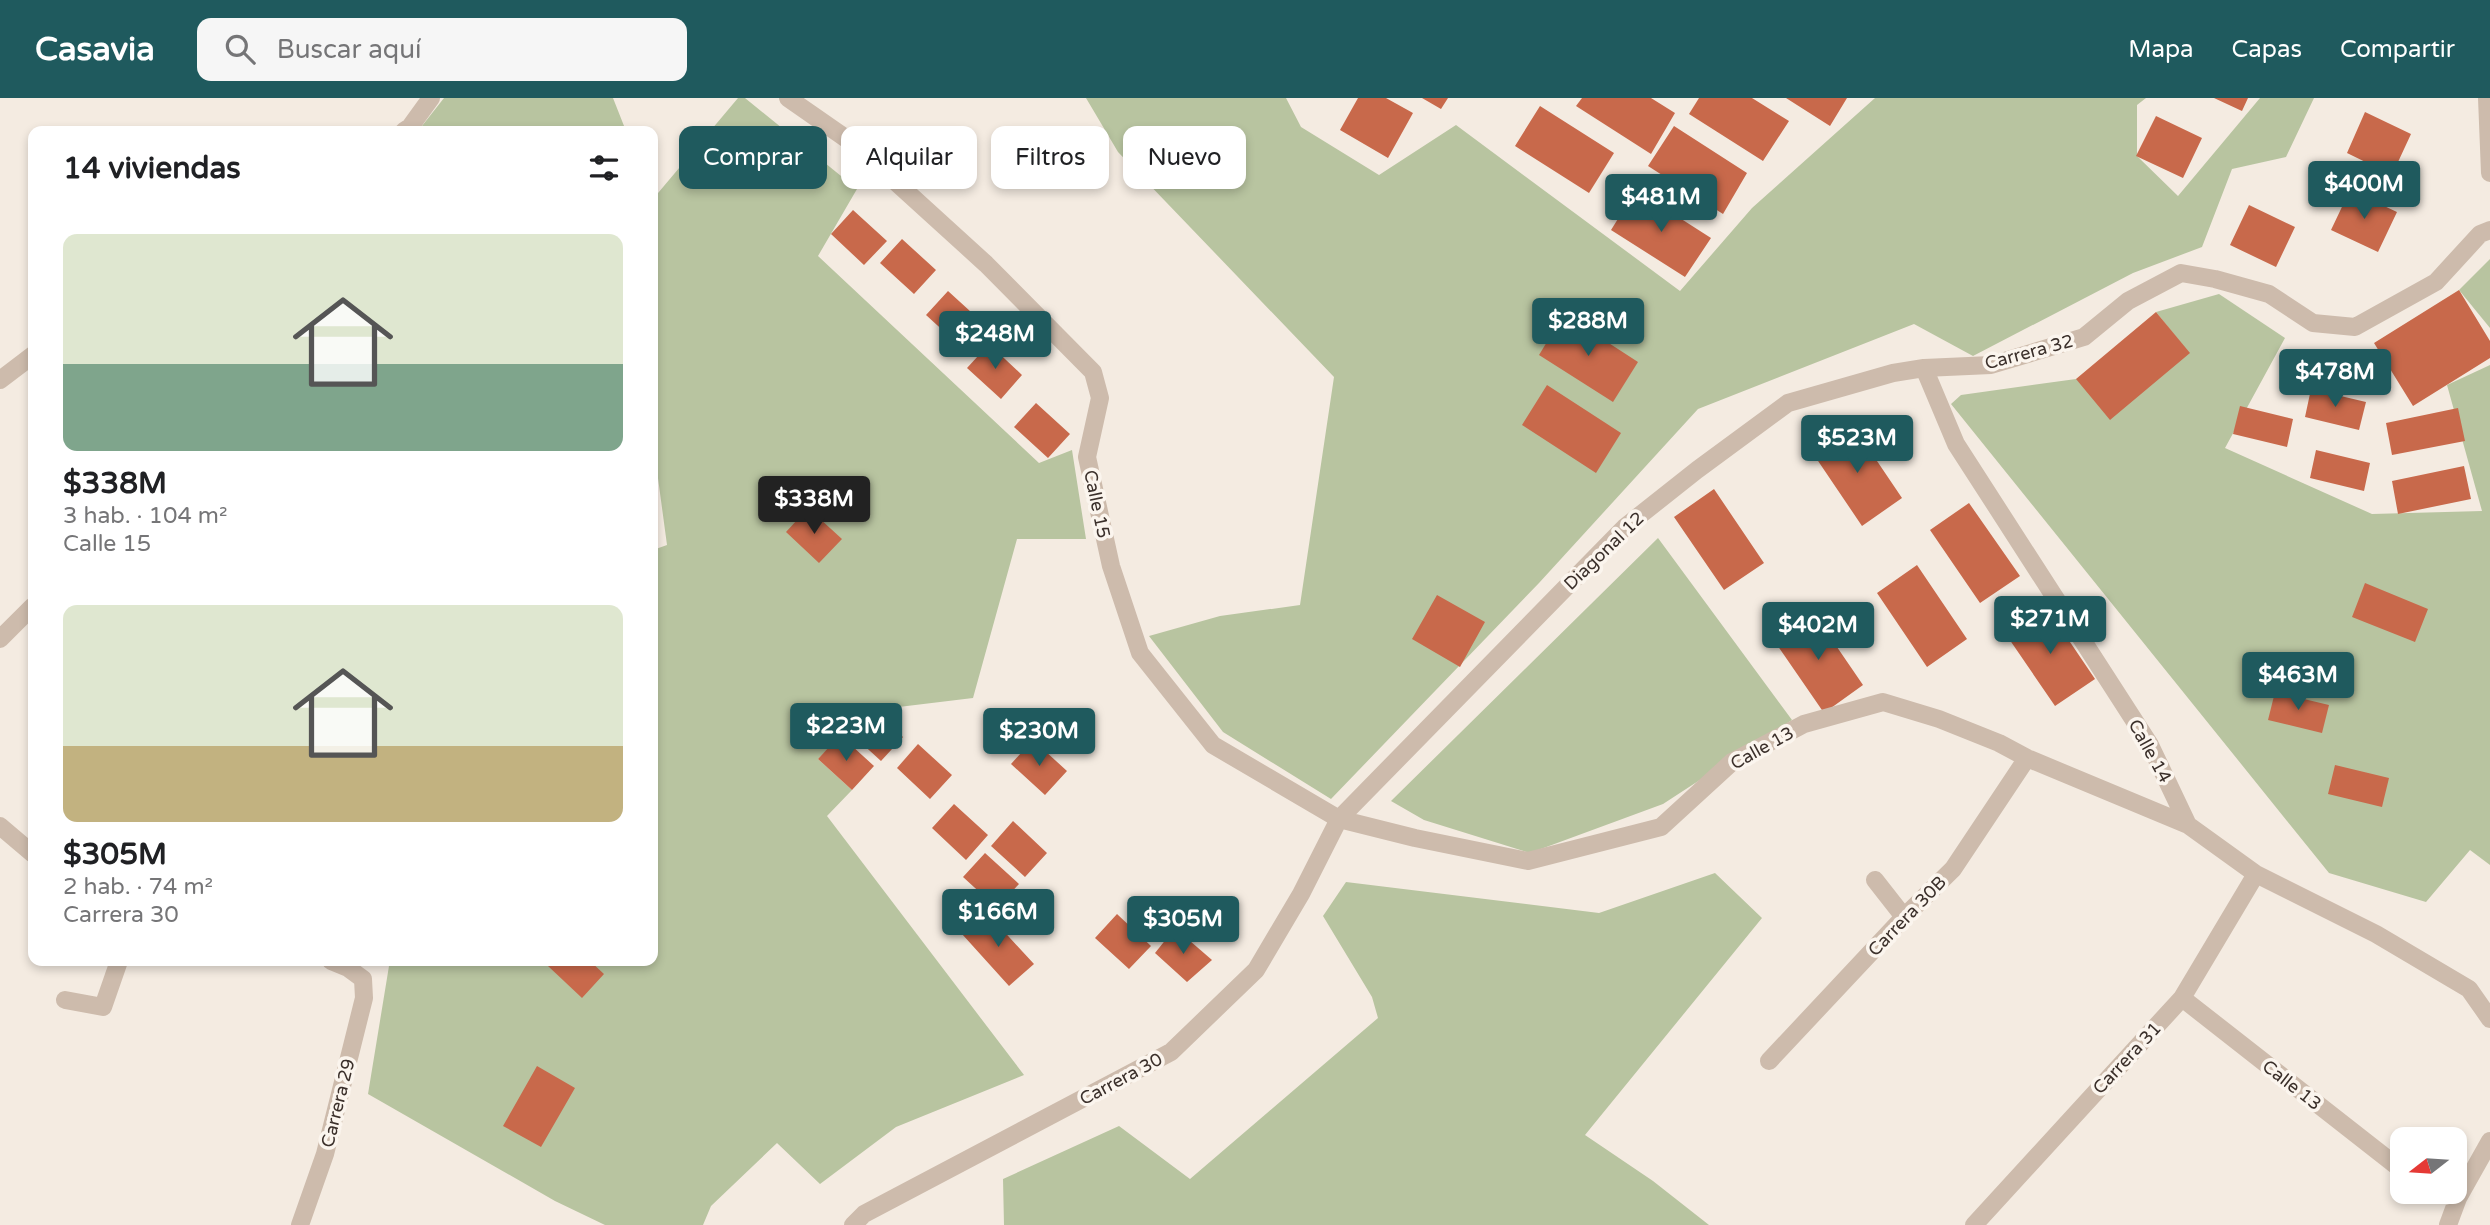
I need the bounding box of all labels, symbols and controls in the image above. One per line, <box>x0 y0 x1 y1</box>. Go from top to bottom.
search box <box>197 18 687 81</box>
text: Casavia <box>35 30 155 69</box>
icon: search <box>221 30 259 68</box>
text: Buscar aquí <box>277 34 422 65</box>
text: Mapa <box>2128 35 2194 64</box>
text: Capas <box>2232 35 2302 64</box>
text: Compartir <box>2340 35 2455 64</box>
chip: Comprar <box>679 126 827 189</box>
chip: Alquilar <box>841 126 977 189</box>
chip: Filtros <box>991 126 1109 189</box>
chip: Nuevo <box>1123 126 1246 189</box>
icon: filters <box>585 149 623 187</box>
text: 14 viviendas <box>63 150 241 187</box>
pin: $400M <box>2315 162 2413 221</box>
text: $400M <box>2324 170 2404 198</box>
pin: $481M <box>1612 174 1710 234</box>
text: $481M <box>1621 183 1701 211</box>
icon: home <box>280 279 406 405</box>
pin: $288M <box>1539 299 1637 358</box>
text: $288M <box>1548 307 1628 335</box>
pin: $248M <box>946 312 1044 371</box>
text: $248M <box>955 320 1035 348</box>
street label: Carrera 32 <box>1982 330 2076 374</box>
pin: $478M <box>2286 350 2384 409</box>
text: $478M <box>2295 358 2375 386</box>
pin: $523M <box>1808 416 1906 475</box>
text: $523M <box>1817 424 1897 452</box>
text: $338M <box>63 465 167 502</box>
street label: Calle 15 <box>1079 468 1115 540</box>
pin: $338M <box>765 476 863 536</box>
text: $338M <box>774 485 854 513</box>
text: 3 hab. · 104 m² <box>63 502 228 530</box>
street label: Diagonal 12 <box>1559 507 1649 595</box>
text: Calle 15 <box>63 530 151 558</box>
pin: $271M <box>2001 596 2099 656</box>
pin: $402M <box>1769 602 1867 662</box>
text: $271M <box>2010 605 2090 633</box>
text: $402M <box>1778 611 1858 639</box>
icon: home <box>280 650 406 776</box>
pin: $463M <box>2249 652 2347 712</box>
text: $463M <box>2258 661 2338 689</box>
pin: $223M <box>797 704 895 763</box>
pin: $230M <box>990 708 1088 768</box>
text: $223M <box>806 712 886 740</box>
street label: Calle 14 <box>2124 715 2176 787</box>
text: $230M <box>999 717 1079 745</box>
street label: Calle 13 <box>1726 722 1798 774</box>
text: $305M <box>63 836 167 873</box>
street label: Carrera 30B <box>1863 871 1951 961</box>
text: 2 hab. · 74 m² <box>63 873 213 901</box>
pin: $166M <box>949 890 1047 949</box>
pin: $305M <box>1134 896 1232 956</box>
text: $166M <box>958 898 1038 926</box>
text: Carrera 30 <box>63 901 179 929</box>
text: $305M <box>1143 905 1223 933</box>
street label: Carrera 31 <box>2088 1017 2166 1099</box>
street label: Carrera 30 <box>1076 1048 1166 1110</box>
street label: Calle 13 <box>2258 1055 2326 1115</box>
street label: Carrera 29 <box>316 1056 360 1150</box>
north arrow <box>2390 1127 2468 1204</box>
map controls <box>2390 1127 2467 1204</box>

